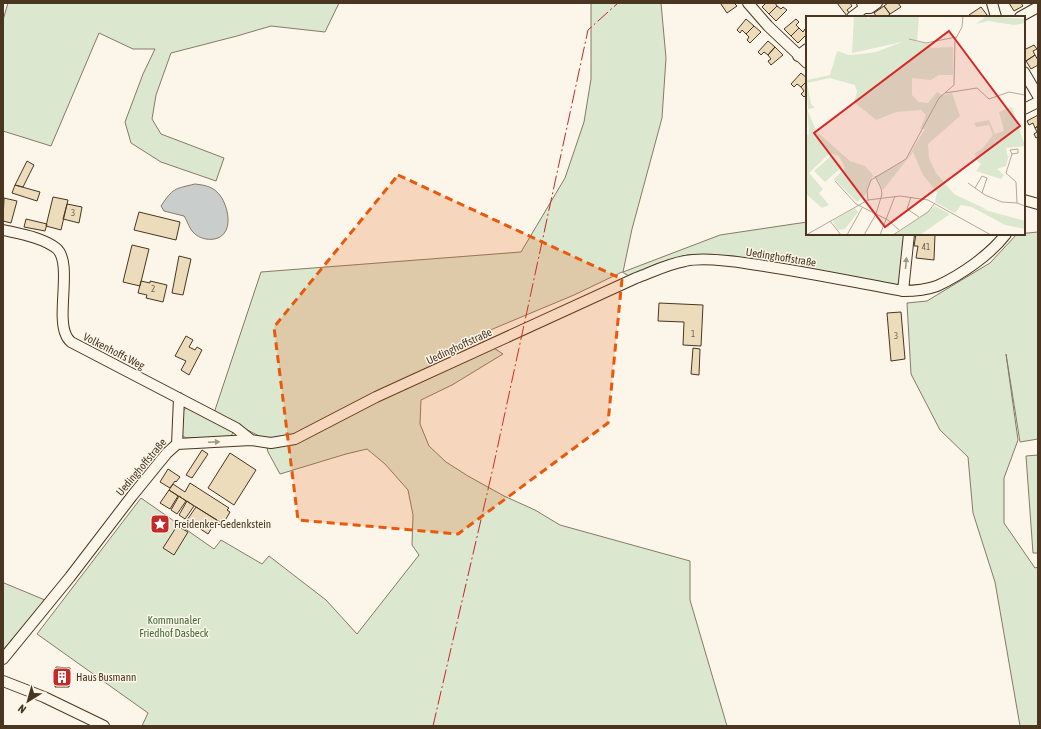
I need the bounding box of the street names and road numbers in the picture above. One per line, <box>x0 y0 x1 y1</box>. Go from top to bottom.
street label: Uedinghoffstraße <box>745 246 817 268</box>
street label: Uedinghoffstraße <box>424 326 494 366</box>
street label: Volkenhoffs Weg <box>81 330 147 372</box>
street label: Uedinghoffstraße <box>114 436 168 498</box>

